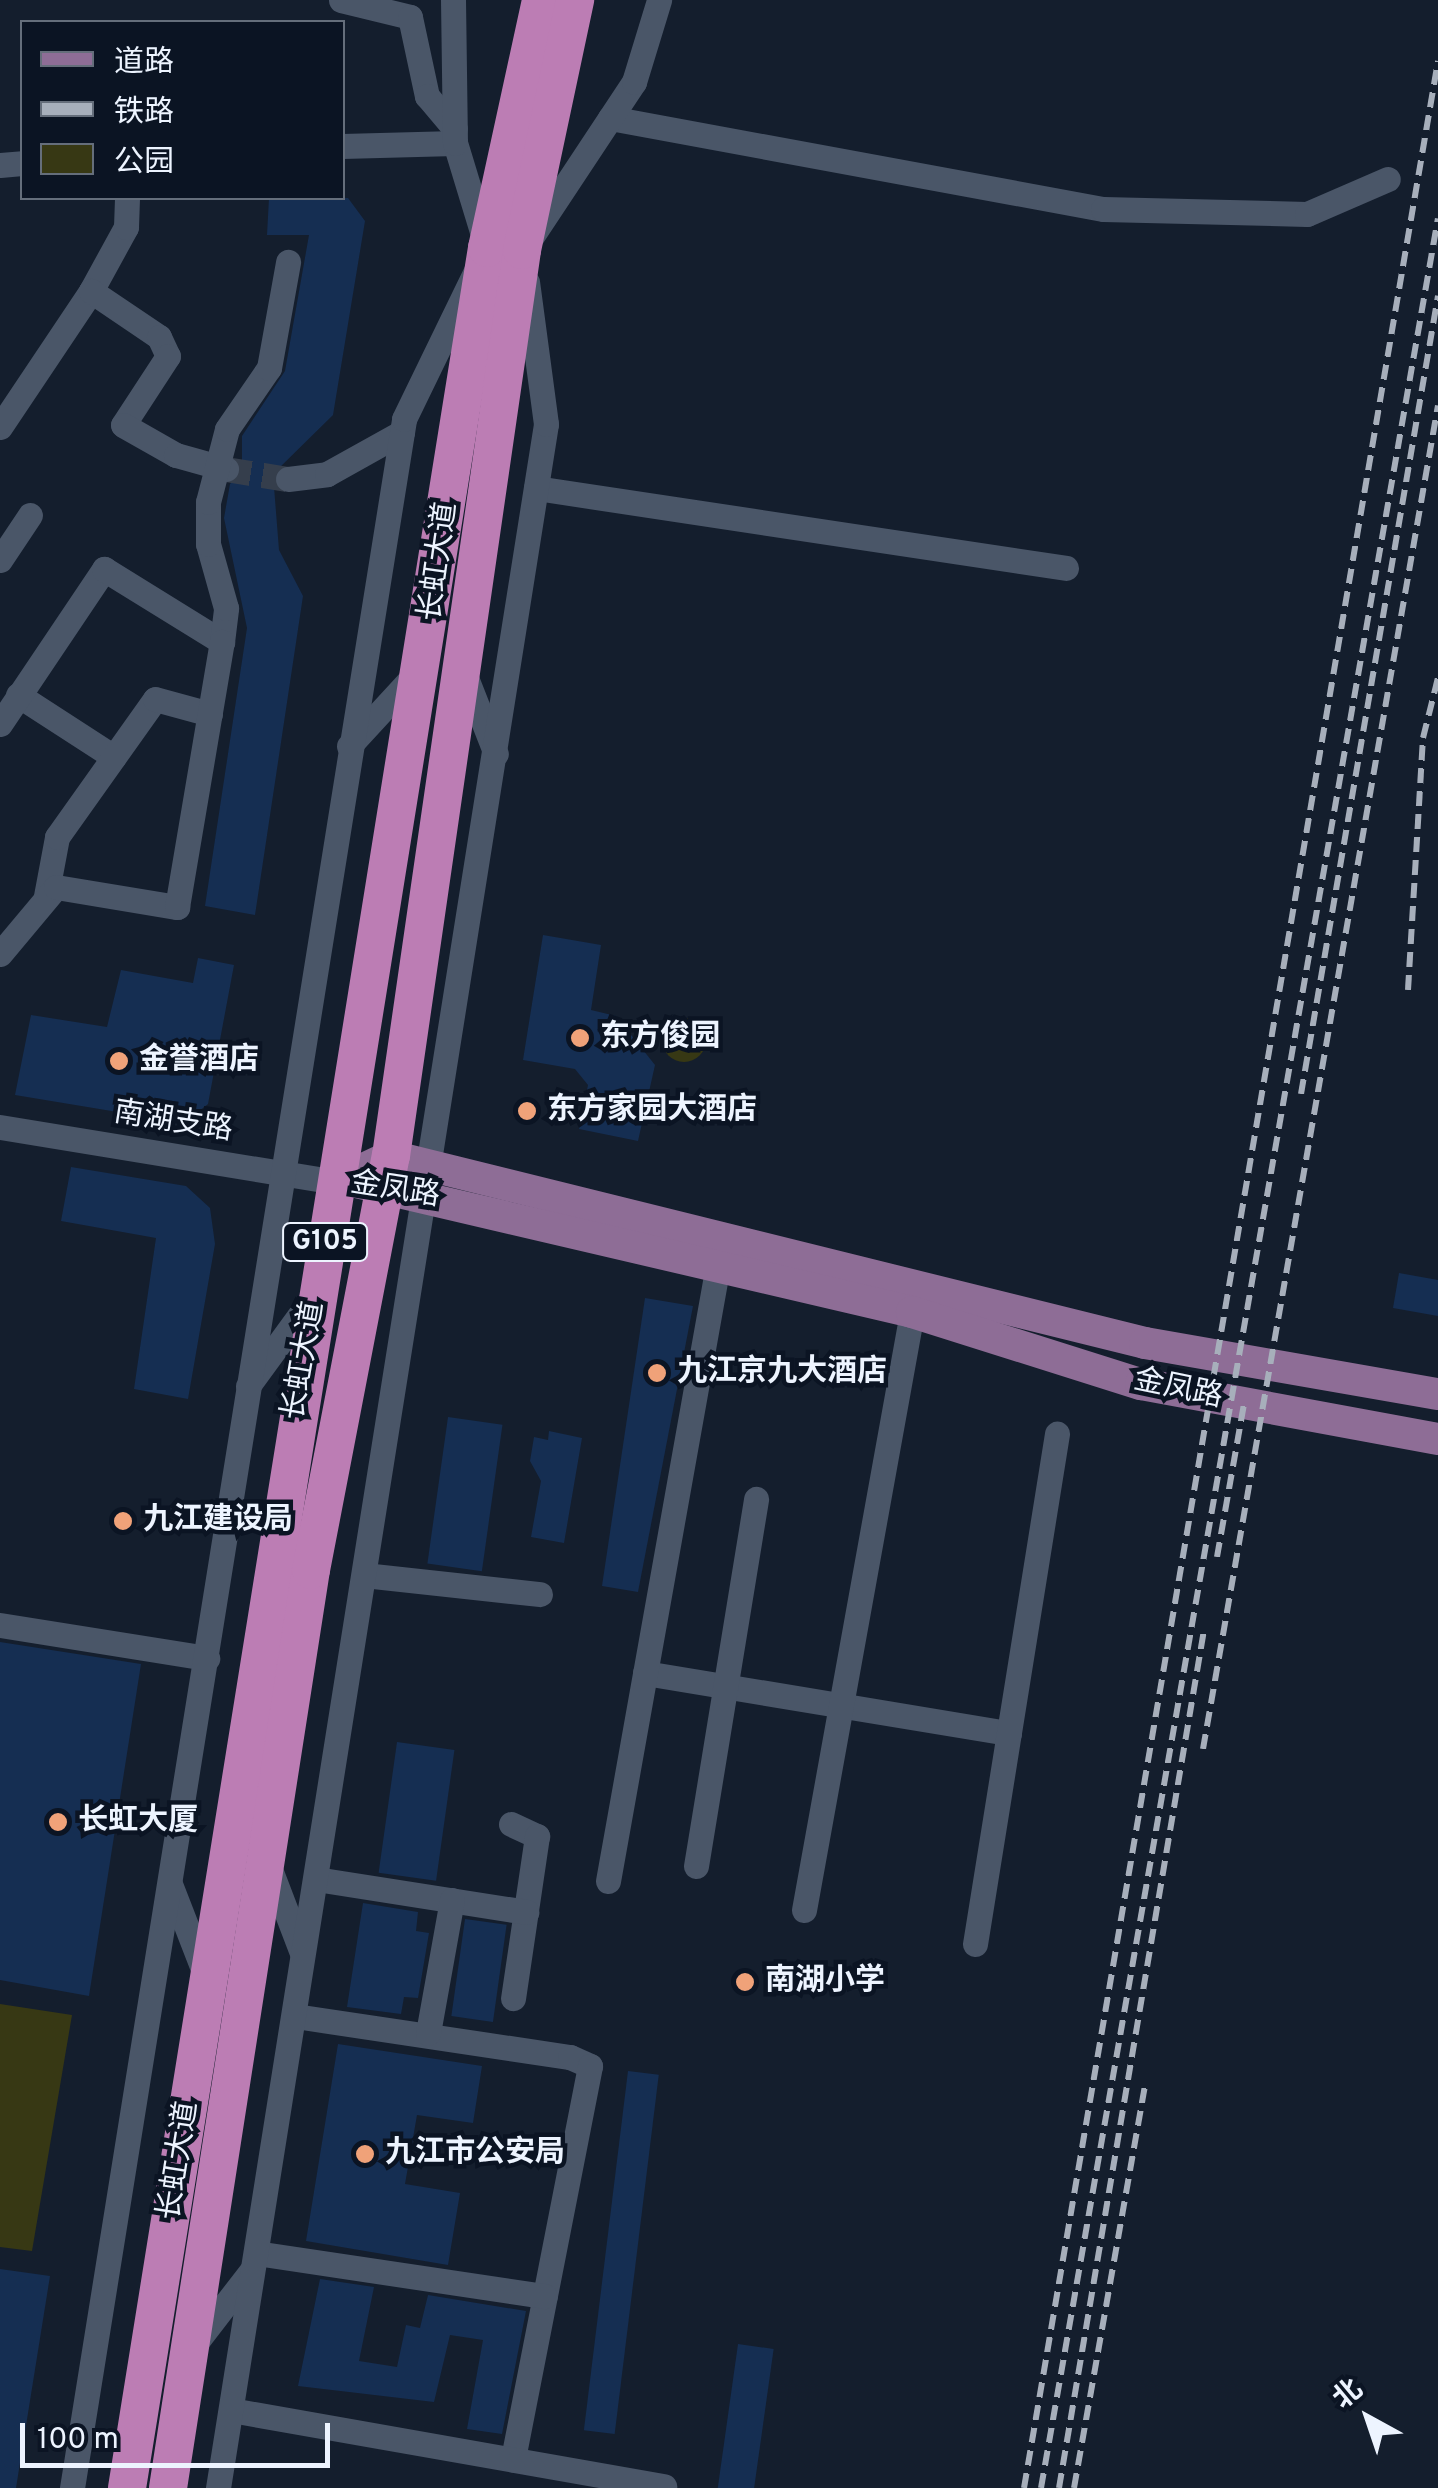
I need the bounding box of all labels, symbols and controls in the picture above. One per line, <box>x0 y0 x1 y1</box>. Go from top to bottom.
legend <box>20 20 345 200</box>
text: 道路 <box>114 45 174 82</box>
text: 铁路 <box>114 95 174 132</box>
text: 公园 <box>114 145 174 182</box>
street label: 长虹大道 <box>414 500 466 624</box>
place label: 东方俊园 <box>600 1020 720 1056</box>
marker: 东方俊园 <box>569 1027 591 1049</box>
place label: 金誉酒店 <box>139 1043 259 1079</box>
marker: 金誉酒店 <box>108 1050 130 1072</box>
place label: 东方家园大酒店 <box>547 1093 757 1129</box>
street label: 南湖支路 <box>111 1096 235 1150</box>
marker: 东方家园大酒店 <box>516 1100 538 1122</box>
street label: 金凤路 <box>348 1166 442 1216</box>
road number: G105 <box>280 1219 370 1265</box>
street label: 长虹大道 <box>277 1299 333 1423</box>
place label: 九江京九大酒店 <box>677 1355 887 1391</box>
marker: 九江京九大酒店 <box>646 1362 668 1384</box>
street label: 金凤路 <box>1130 1363 1226 1417</box>
place label: 九江建设局 <box>143 1503 293 1539</box>
marker: 九江建设局 <box>112 1510 134 1532</box>
place label: 长虹大厦 <box>78 1804 198 1840</box>
marker: 长虹大厦 <box>47 1811 69 1833</box>
place label: 南湖小学 <box>765 1964 885 2000</box>
marker: 南湖小学 <box>734 1971 756 1993</box>
street label: 长虹大道 <box>153 2099 207 2223</box>
place label: 九江市公安局 <box>385 2136 565 2172</box>
marker: 九江市公安局 <box>354 2143 376 2165</box>
north arrow <box>1318 2368 1418 2468</box>
text: 北 <box>1326 2372 1371 2418</box>
scale bar <box>25 2403 335 2465</box>
text: 100 m <box>37 2422 119 2459</box>

